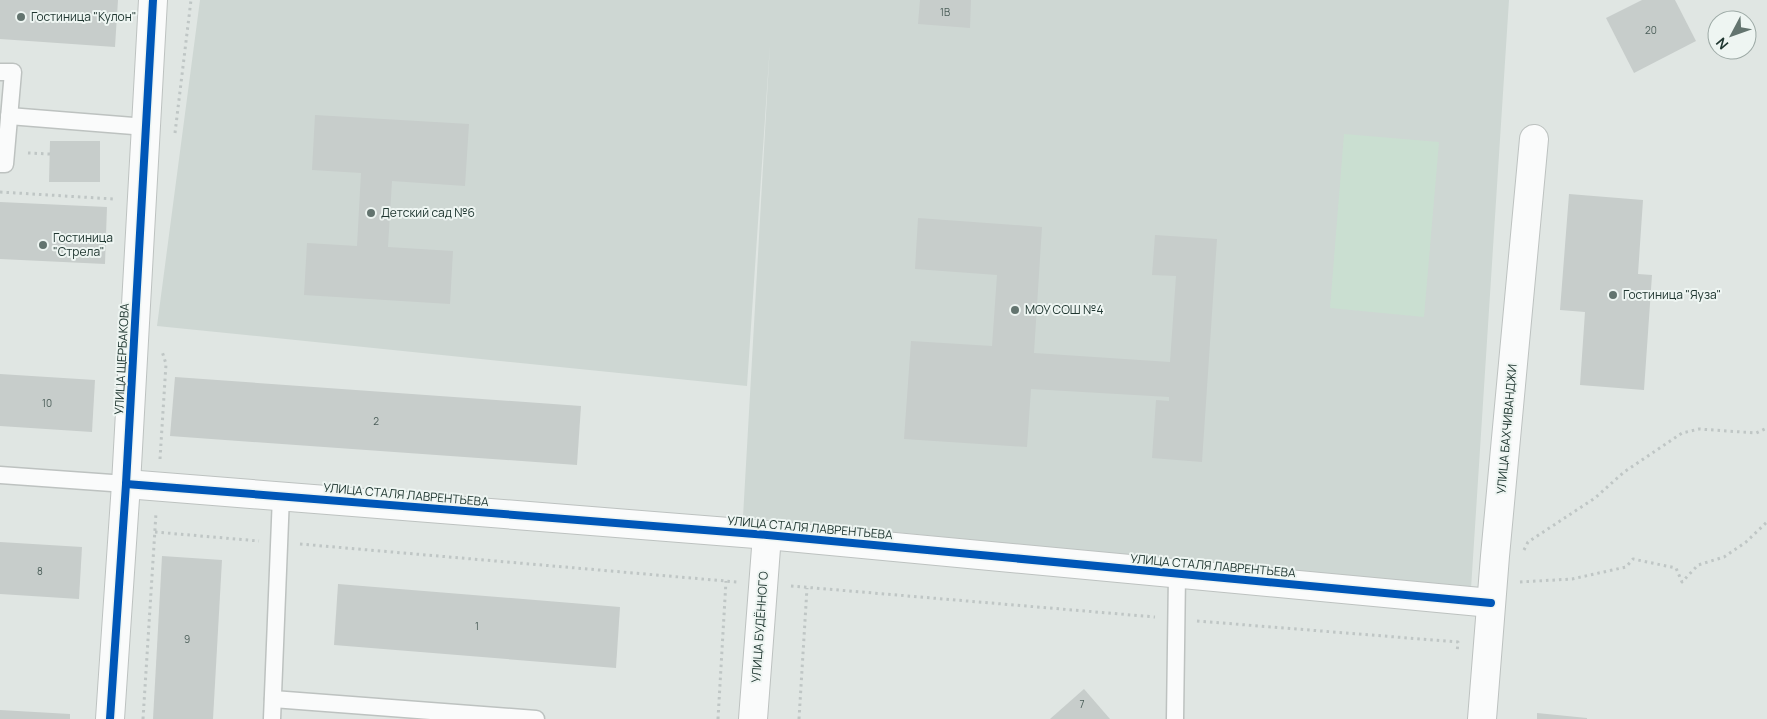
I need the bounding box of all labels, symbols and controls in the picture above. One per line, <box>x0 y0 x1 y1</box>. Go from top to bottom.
house number: 1В <box>940 5 950 19</box>
place label: Гостиница "Кулон" <box>31 8 136 25</box>
north arrow <box>1707 10 1757 60</box>
marker: Гостиница "Кулон" <box>15 11 27 23</box>
house number: 20 <box>1645 23 1657 37</box>
text: N <box>1711 34 1732 54</box>
place label: Детский сад №6 <box>381 204 475 221</box>
marker: Детский сад №6 <box>365 207 377 219</box>
place label: Гостиница "Стрела" <box>53 229 113 260</box>
marker: Гостиница "Стрела" <box>37 239 49 251</box>
place label: Гостиница "Яуза" <box>1623 286 1721 303</box>
marker: Гостиница "Яуза" <box>1607 289 1619 301</box>
place label: МОУ СОШ №4 <box>1025 301 1103 318</box>
street label: УЛИЦА ЩЕРБАКОВА <box>110 302 133 415</box>
marker: МОУ СОШ №4 <box>1009 304 1021 316</box>
street label: УЛИЦА БАХЧИВАНДЖИ <box>1492 363 1521 495</box>
house number: 10 <box>42 396 52 410</box>
house number: 2 <box>373 414 379 428</box>
street label: УЛИЦА СТАЛЯ ЛАВРЕНТЬЕВА <box>323 479 490 510</box>
street label: УЛИЦА СТАЛЯ ЛАВРЕНТЬЕВА <box>727 512 894 543</box>
street label: УЛИЦА СТАЛЯ ЛАВРЕНТЬЕВА <box>1130 550 1297 581</box>
house number: 8 <box>37 564 43 578</box>
street label: УЛИЦА БУДЁННОГО <box>747 570 772 683</box>
house number: 1 <box>475 619 479 633</box>
house number: 9 <box>184 632 190 646</box>
house number: 7 <box>1079 697 1085 711</box>

